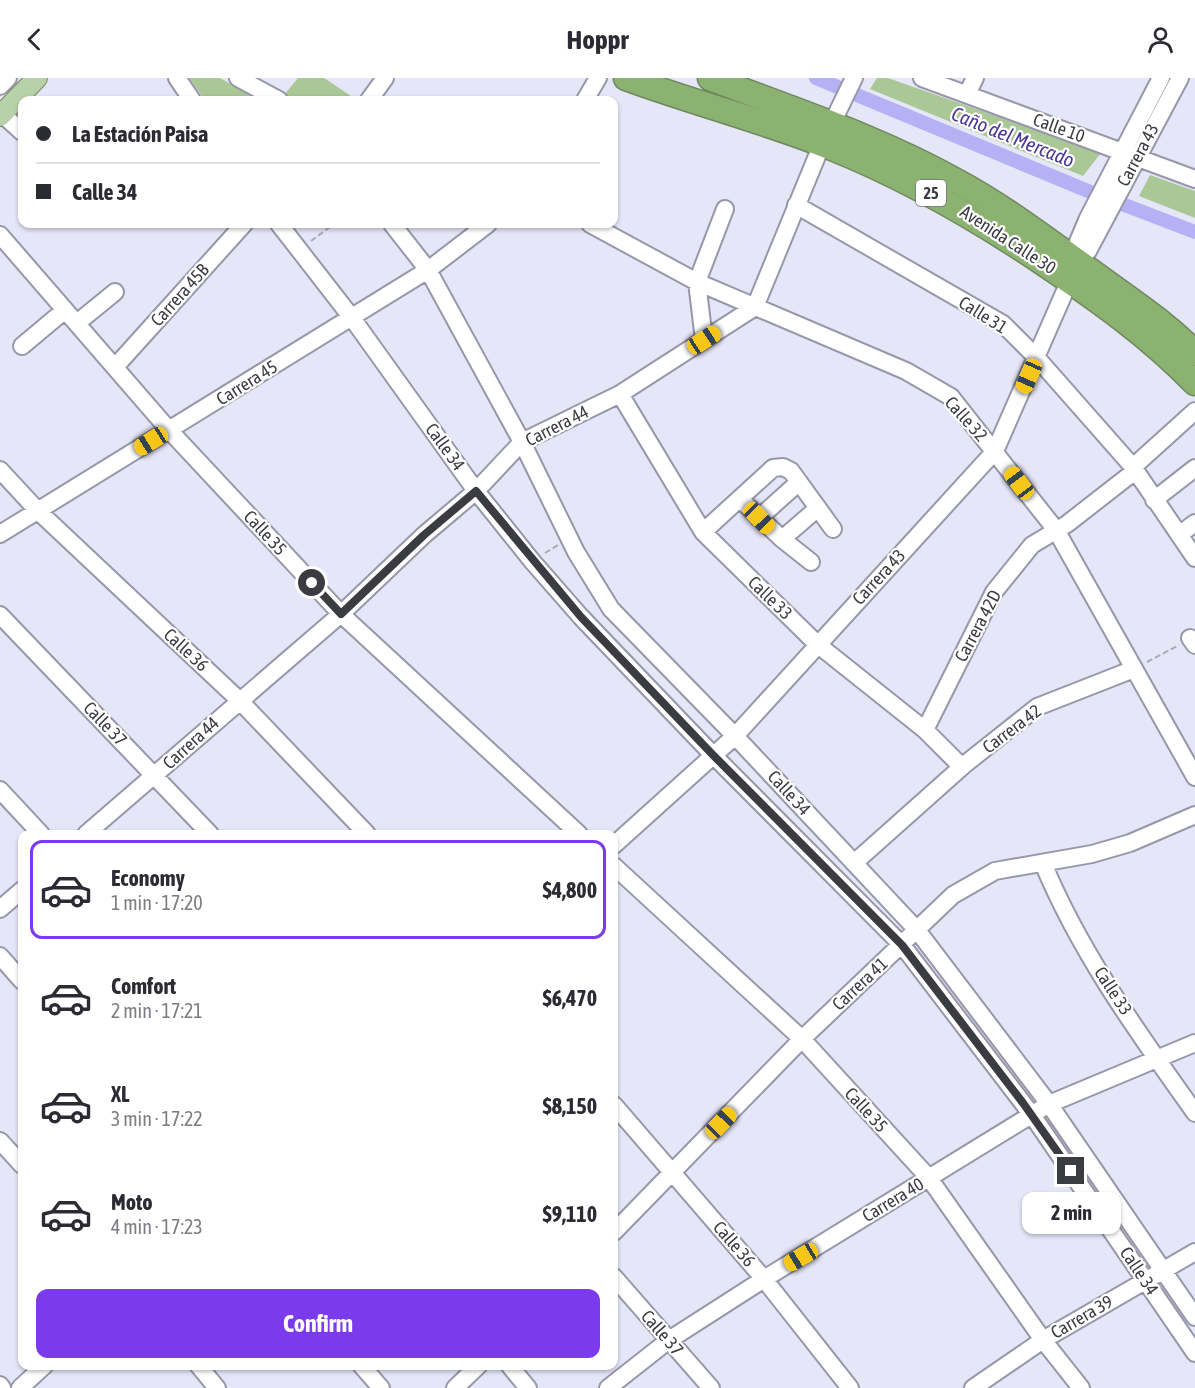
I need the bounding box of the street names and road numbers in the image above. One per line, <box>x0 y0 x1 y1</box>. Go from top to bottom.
street label: Calle 10 <box>1030 109 1088 147</box>
street label: Carrera 43 <box>1112 120 1163 190</box>
road number: 25 <box>916 180 946 206</box>
street label: Avenida Calle 30 <box>956 201 1060 278</box>
street label: Carrera 45B <box>146 259 213 330</box>
street label: Calle 31 <box>955 292 1011 338</box>
street label: Carrera 45 <box>212 356 281 409</box>
street label: Calle 32 <box>941 392 992 446</box>
street label: Carrera 44 <box>522 401 592 450</box>
street label: Calle 34 <box>421 419 470 474</box>
street label: Calle 35 <box>239 506 291 559</box>
street label: Carrera 43 <box>848 545 909 609</box>
street label: Calle 33 <box>744 572 797 624</box>
street label: Carrera 42D <box>950 586 1005 665</box>
street label: Calle 36 <box>160 624 213 676</box>
street label: Calle 37 <box>79 697 131 750</box>
street label: Carrera 42 <box>978 700 1045 757</box>
street label: Carrera 44 <box>158 712 223 773</box>
street label: Calle 34 <box>763 766 815 819</box>
street label: Carrera 41 <box>828 953 892 1014</box>
street label: Calle 33 <box>1090 963 1137 1019</box>
street label: Calle 35 <box>840 1083 892 1136</box>
street label: Carrera 40 <box>858 1173 927 1226</box>
street label: Calle 36 <box>709 1217 760 1271</box>
street label: Calle 34 <box>1116 1243 1163 1299</box>
street label: Carrera 39 <box>1047 1290 1116 1343</box>
street label: Calle 37 <box>637 1306 688 1360</box>

